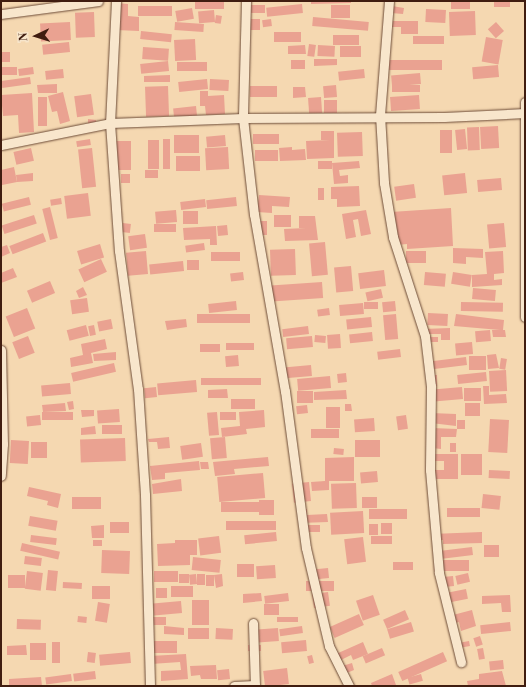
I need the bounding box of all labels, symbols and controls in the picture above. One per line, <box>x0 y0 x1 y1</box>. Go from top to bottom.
north arrow <box>16 16 56 56</box>
text: N <box>17 32 31 42</box>

